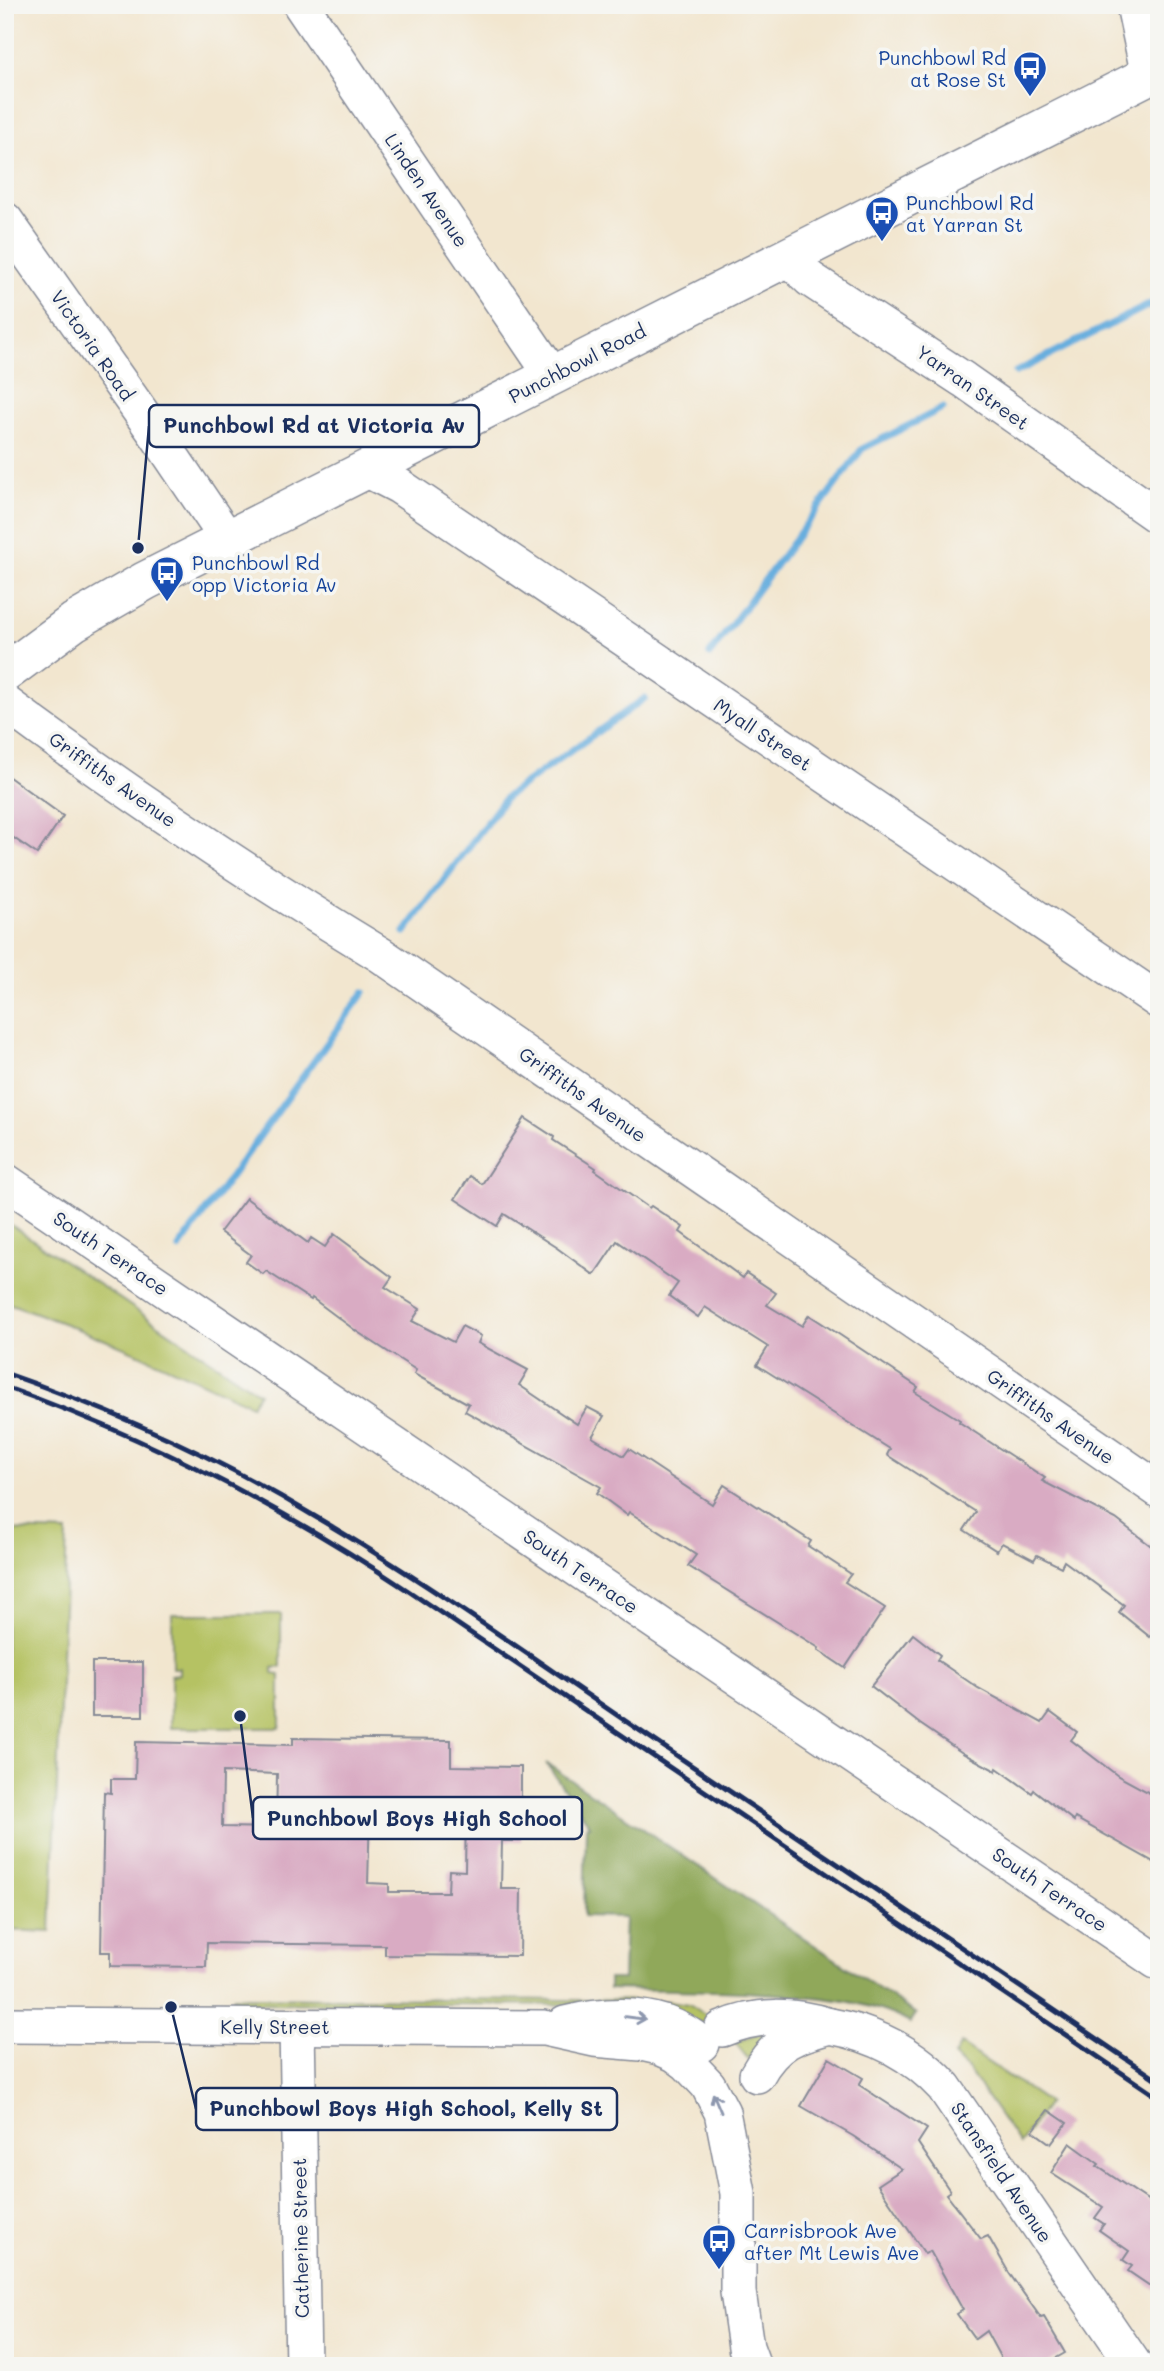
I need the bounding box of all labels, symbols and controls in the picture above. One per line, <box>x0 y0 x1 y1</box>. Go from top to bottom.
place label: Punchbowl Rd at Rose St <box>878 45 1006 92</box>
bus stop icon: Punchbowl Rd at Rose St <box>1011 49 1049 98</box>
street label: Linden Avenue <box>380 128 474 252</box>
place label: Punchbowl Rd at Yarran St <box>906 190 1034 237</box>
bus stop icon: Punchbowl Rd at Yarran St <box>863 194 901 243</box>
street label: Victoria Road <box>46 285 140 405</box>
street label: Punchbowl Road <box>504 318 650 408</box>
street label: Yarran Street <box>912 339 1034 435</box>
callout: Punchbowl Rd at Victoria Av <box>149 405 479 447</box>
text: Punchbowl Rd at Victoria Av <box>163 411 465 438</box>
place label: Punchbowl Rd opp Victoria Av <box>192 550 336 597</box>
bus stop icon: Punchbowl Rd opp Victoria Av <box>148 554 186 603</box>
street label: Myall Street <box>709 692 817 776</box>
street label: Griffiths Avenue <box>44 726 182 832</box>
street label: Griffiths Avenue <box>514 1041 652 1147</box>
street label: South Terrace <box>49 1205 173 1301</box>
street label: Griffiths Avenue <box>982 1363 1120 1469</box>
street label: South Terrace <box>519 1523 643 1619</box>
callout: Punchbowl Boys High School <box>253 1797 582 1839</box>
text: Punchbowl Boys High School <box>267 1804 567 1832</box>
street label: South Terrace <box>988 1841 1112 1937</box>
one-way arrow <box>623 2012 646 2025</box>
street label: Kelly Street <box>220 2014 330 2039</box>
callout: Punchbowl Boys High School, Kelly St <box>196 2088 617 2130</box>
one-way arrow <box>710 2093 723 2114</box>
text: Punchbowl Boys High School, Kelly St <box>209 2094 603 2122</box>
street label: Stansfield Avenue <box>946 2097 1058 2247</box>
street label: Catherine Street <box>286 2158 314 2318</box>
place label: Carrisbrook Ave after Mt Lewis Ave <box>744 2218 919 2265</box>
bus stop icon: Carrisbrook Ave after Mt Lewis Ave <box>700 2222 738 2271</box>

